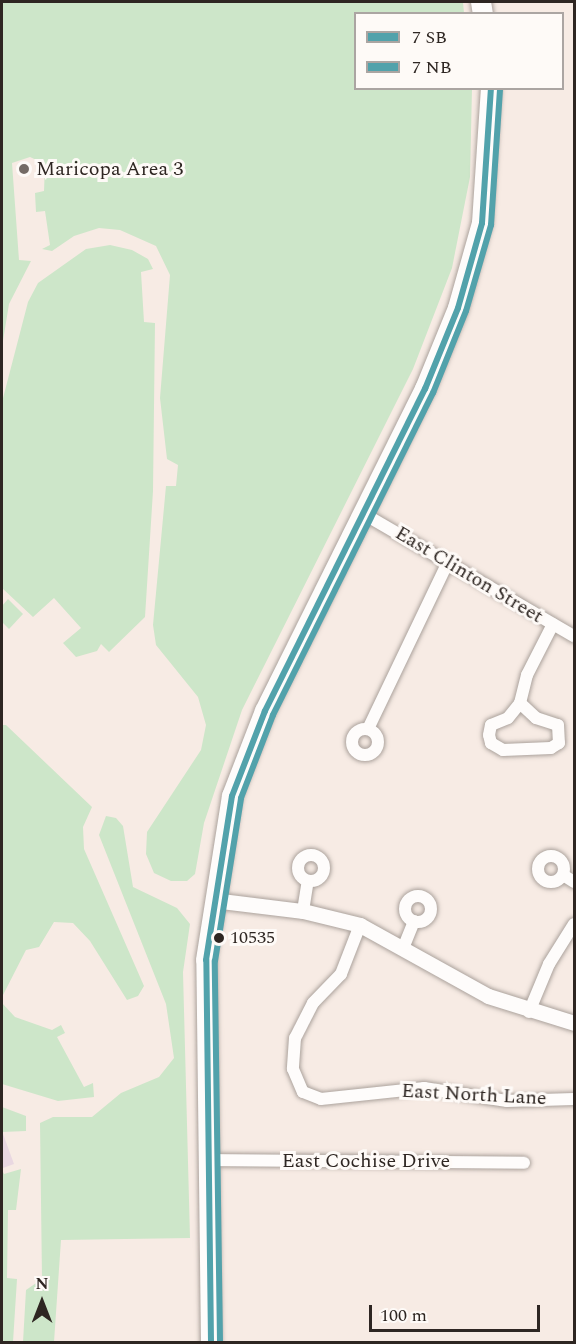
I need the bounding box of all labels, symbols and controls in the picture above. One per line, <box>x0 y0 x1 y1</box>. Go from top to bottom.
legend <box>354 12 564 90</box>
text: 7 SB <box>412 24 447 51</box>
text: 7 NB <box>412 54 452 81</box>
place label: Maricopa Area 3 <box>36 157 183 181</box>
marker: Maricopa Area 3 <box>17 162 31 176</box>
street label: East Clinton Street <box>391 521 547 629</box>
place label: 10535 <box>230 927 275 949</box>
marker: 10535 <box>213 932 225 944</box>
street label: East North Lane <box>401 1079 547 1111</box>
street label: East Cochise Drive <box>282 1149 450 1173</box>
north arrow <box>12 1272 72 1332</box>
text: N <box>35 1272 49 1296</box>
scale bar <box>372 1293 543 1331</box>
text: 100 m <box>380 1302 427 1329</box>

